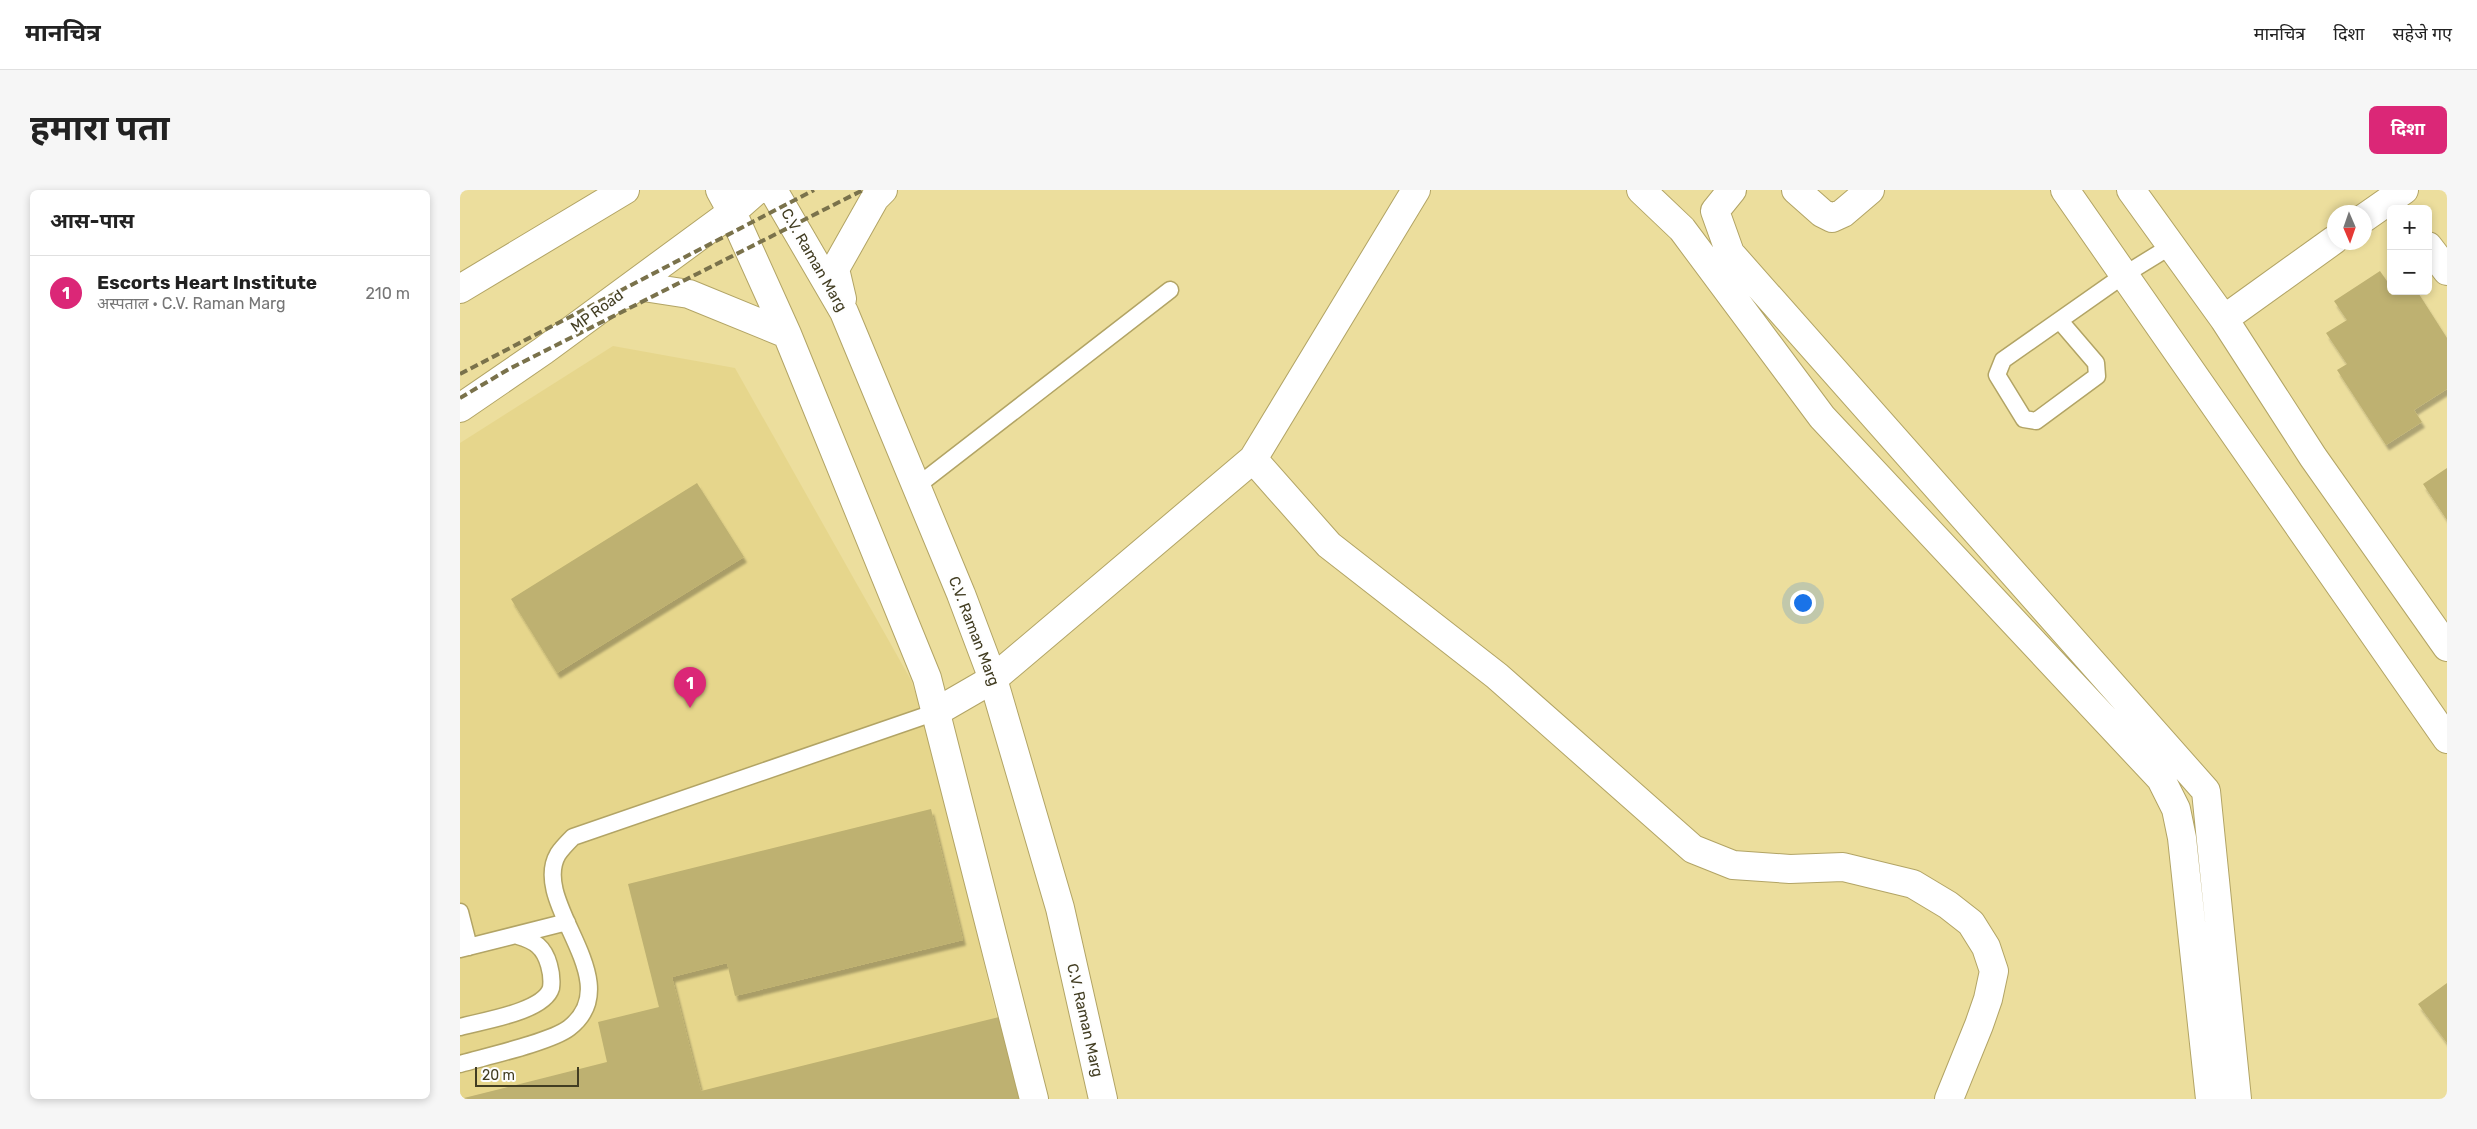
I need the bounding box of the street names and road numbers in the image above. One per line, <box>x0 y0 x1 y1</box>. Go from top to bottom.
street label: C.V. Raman Marg <box>777 205 851 315</box>
street label: MP Road <box>567 286 627 336</box>
street label: C.V. Raman Marg <box>945 574 1003 688</box>
street label: C.V. Raman Marg <box>1063 961 1107 1079</box>

